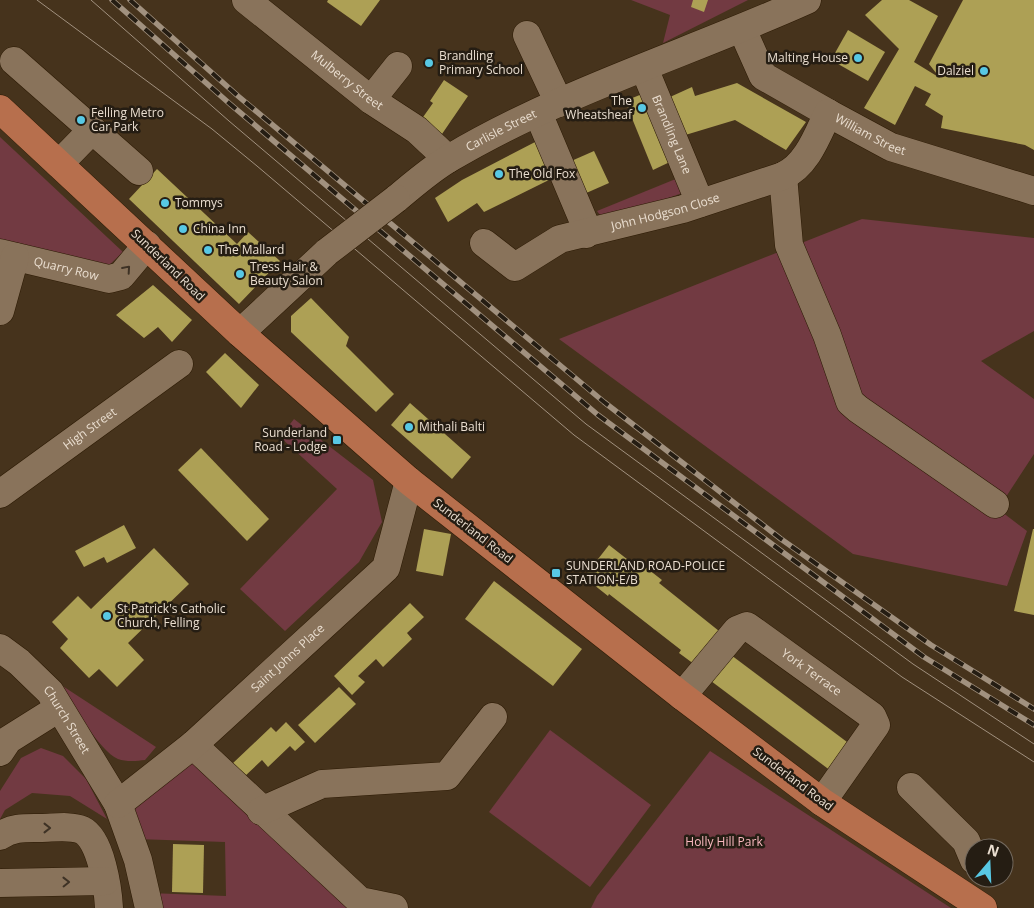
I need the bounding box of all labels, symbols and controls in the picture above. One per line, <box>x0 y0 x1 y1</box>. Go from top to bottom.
street label: Mulberry Street <box>307 46 387 114</box>
place label: Brandling Primary School <box>439 47 523 78</box>
place label: Malting House <box>767 49 848 66</box>
marker: Malting House <box>852 52 864 64</box>
marker: Brandling Primary School <box>423 57 435 69</box>
place label: Dalziel <box>937 62 974 79</box>
marker: Dalziel <box>978 65 990 77</box>
place label: The Wheatsheaf <box>565 92 633 123</box>
street label: Brandling Lane <box>648 92 696 177</box>
marker: The Wheatsheaf <box>636 102 648 114</box>
place label: Felling Metro Car Park <box>91 104 164 135</box>
street label: Carlisle Street <box>462 105 539 155</box>
street label: William Street <box>832 109 908 159</box>
marker: Felling Metro Car Park <box>75 114 87 126</box>
place label: The Old Fox <box>509 165 576 182</box>
marker: The Old Fox <box>493 168 505 180</box>
street label: John Hodgson Close <box>608 188 722 234</box>
place label: Tommys <box>175 194 223 211</box>
marker: Tommys <box>159 197 171 209</box>
place label: China Inn <box>193 220 246 237</box>
marker: China Inn <box>177 223 189 235</box>
street label: Sunderland Road <box>128 225 209 304</box>
place label: The Mallard <box>218 241 284 258</box>
marker: The Mallard <box>202 244 214 256</box>
street label: Quarry Row <box>32 252 101 284</box>
place label: Tress Hair & Beauty Salon <box>250 258 323 289</box>
one-way arrow <box>122 265 131 274</box>
marker: Tress Hair & Beauty Salon <box>234 268 246 280</box>
street label: High Street <box>59 403 120 454</box>
place label: Mithali Balti <box>419 418 485 435</box>
marker: Mithali Balti <box>403 421 415 433</box>
place label: Sunderland Road - Lodge <box>254 424 327 455</box>
marker: Sunderland Road - Lodge <box>331 434 343 446</box>
street label: Sunderland Road <box>430 494 517 567</box>
place label: SUNDERLAND ROAD-POLICE STATION-E/B <box>566 557 725 588</box>
marker: SUNDERLAND ROAD-POLICE STATION-E/B <box>550 567 562 579</box>
place label: St Patrick's Catholic Church, Felling <box>117 600 226 631</box>
marker: St Patrick's Catholic Church, Felling <box>101 610 113 622</box>
street label: Saint Johns Place <box>247 619 328 696</box>
street label: York Terrace <box>778 644 845 700</box>
street label: Church Street <box>40 681 94 757</box>
street label: Sunderland Road <box>750 743 837 814</box>
one-way arrow <box>43 823 51 833</box>
park label: Holly Hill Park <box>685 833 763 850</box>
north arrow <box>964 838 1014 888</box>
text: N <box>985 839 1002 861</box>
one-way arrow <box>62 877 70 887</box>

